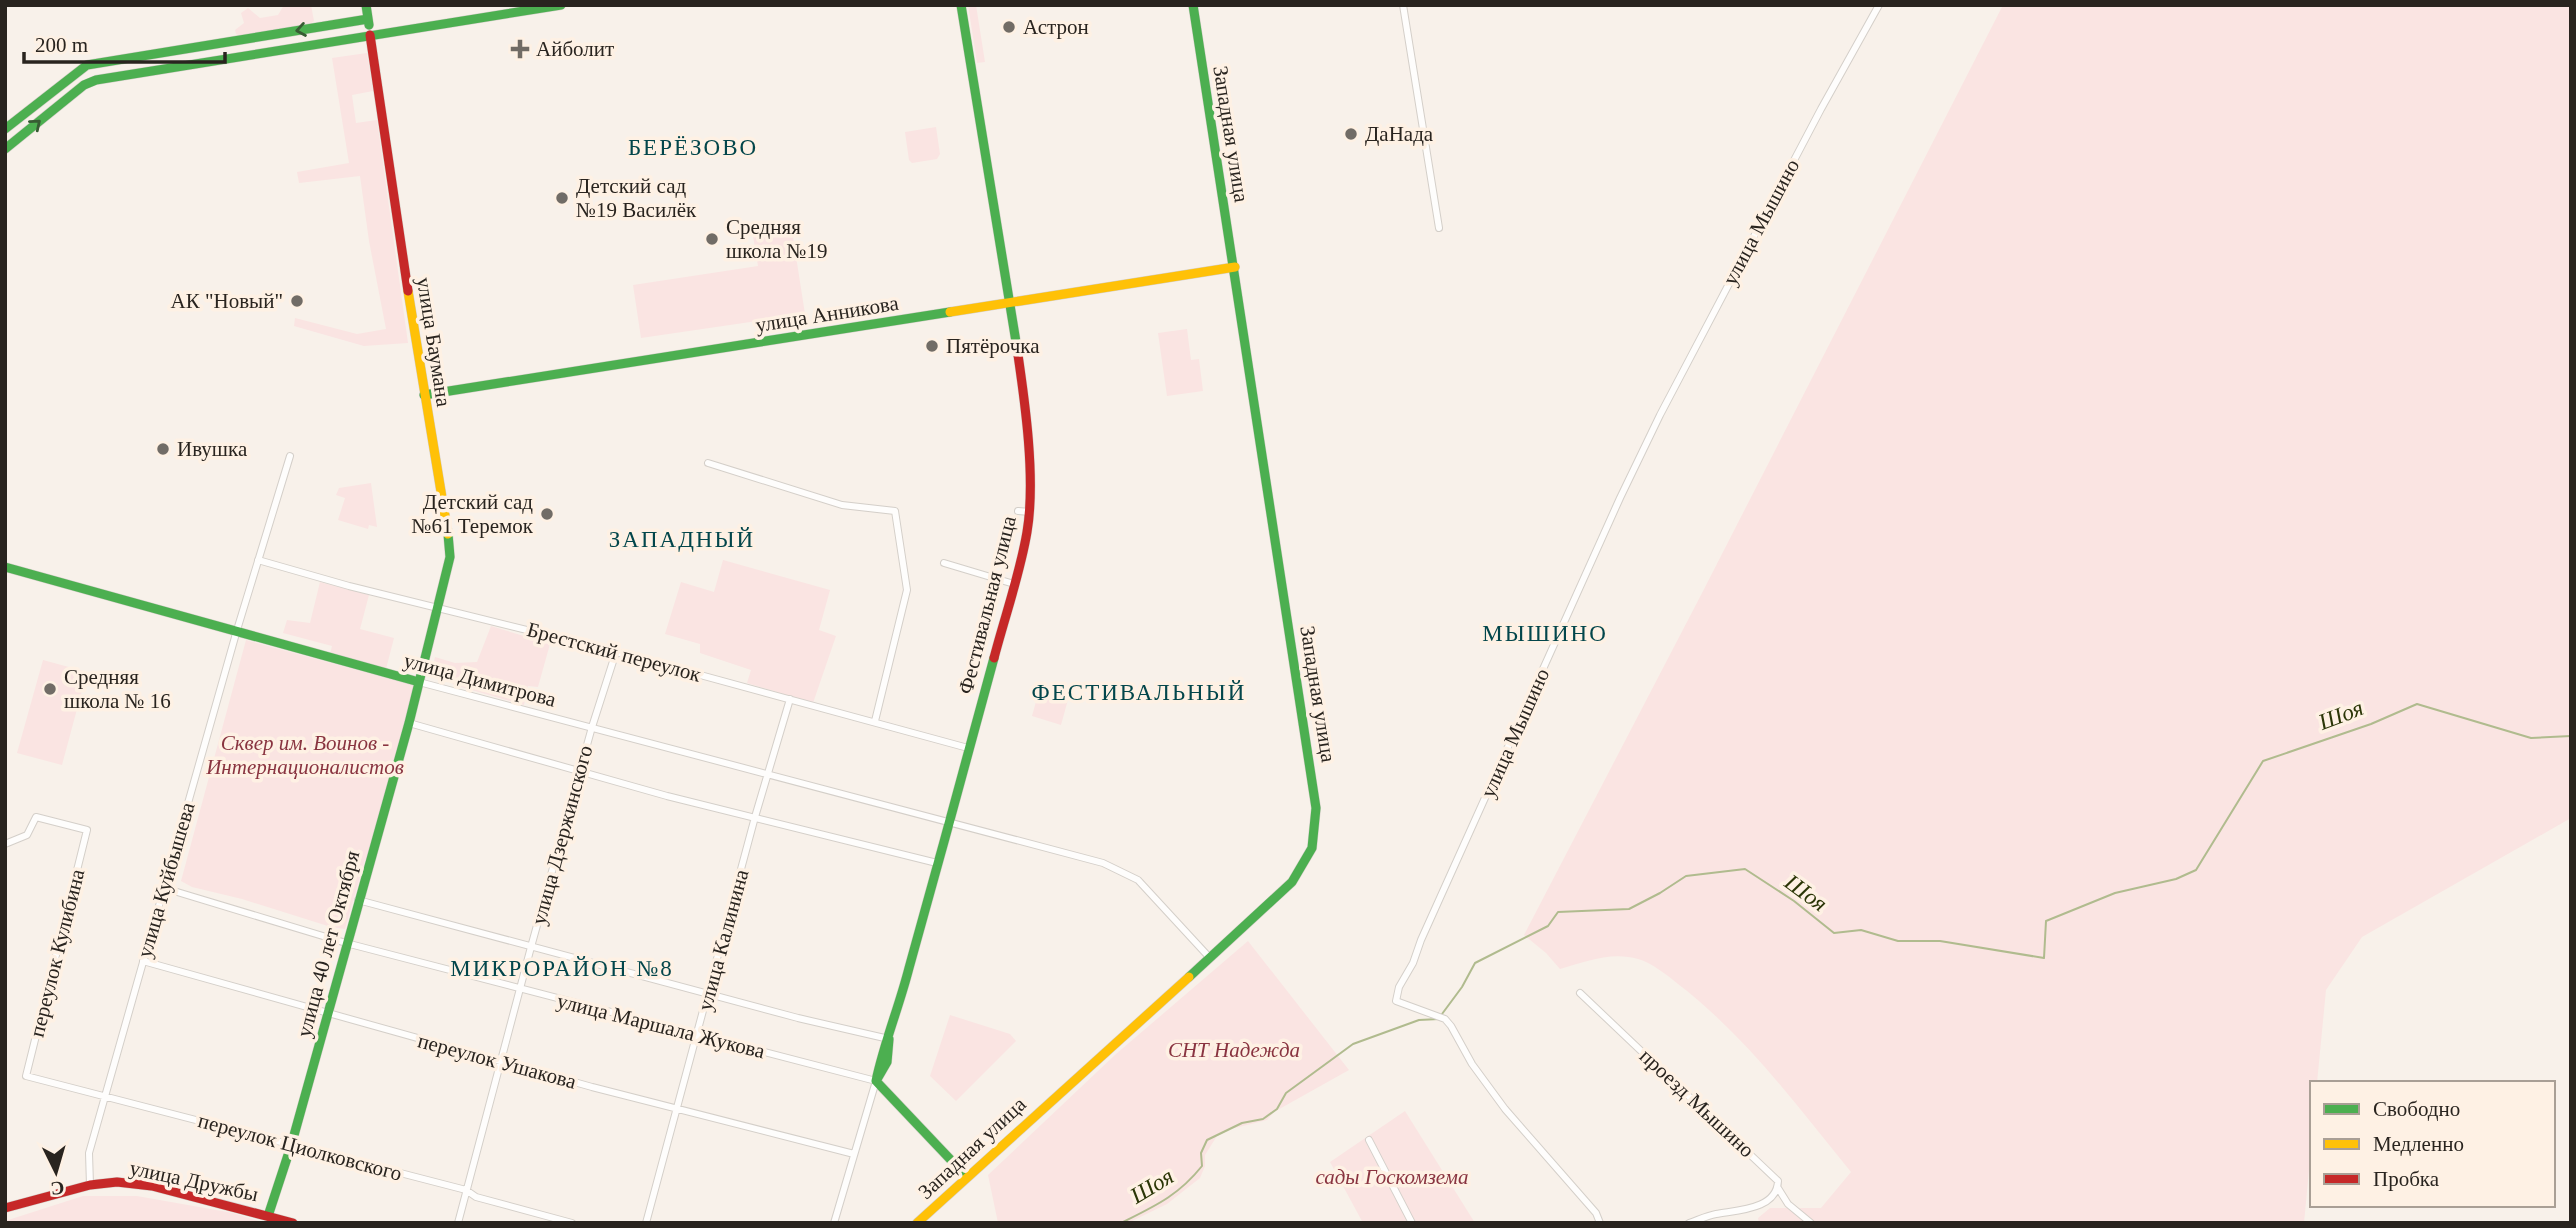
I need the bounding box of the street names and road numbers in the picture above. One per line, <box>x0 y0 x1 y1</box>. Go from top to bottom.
street label: Западная улица <box>1208 64 1254 205</box>
street label: улица Мышино <box>1718 155 1804 289</box>
street label: улица Баумана <box>412 276 456 409</box>
street label: улица Анникова <box>754 291 901 337</box>
street label: Фестивальная улица <box>953 513 1021 697</box>
street label: Брестский переулок <box>524 617 704 687</box>
street label: Западная улица <box>1295 624 1341 765</box>
street label: улица Димитрова <box>401 648 559 712</box>
street label: улица Мышино <box>1476 665 1554 801</box>
street label: улица Дзержинского <box>527 743 597 927</box>
street label: улица Куйбышева <box>132 799 200 960</box>
street label: улица 40 лет Октября <box>292 848 365 1040</box>
street label: переулок Кулибина <box>25 866 90 1039</box>
street label: улица Калинина <box>693 866 754 1013</box>
street label: улица Маршала Жукова <box>555 989 768 1064</box>
street label: переулок Ушакова <box>415 1028 579 1094</box>
street label: проезд Мышино <box>1635 1044 1759 1162</box>
street label: Западная улица <box>913 1092 1031 1204</box>
street label: переулок Циолковского <box>195 1108 405 1186</box>
street label: улица Дружбы <box>127 1156 261 1206</box>

